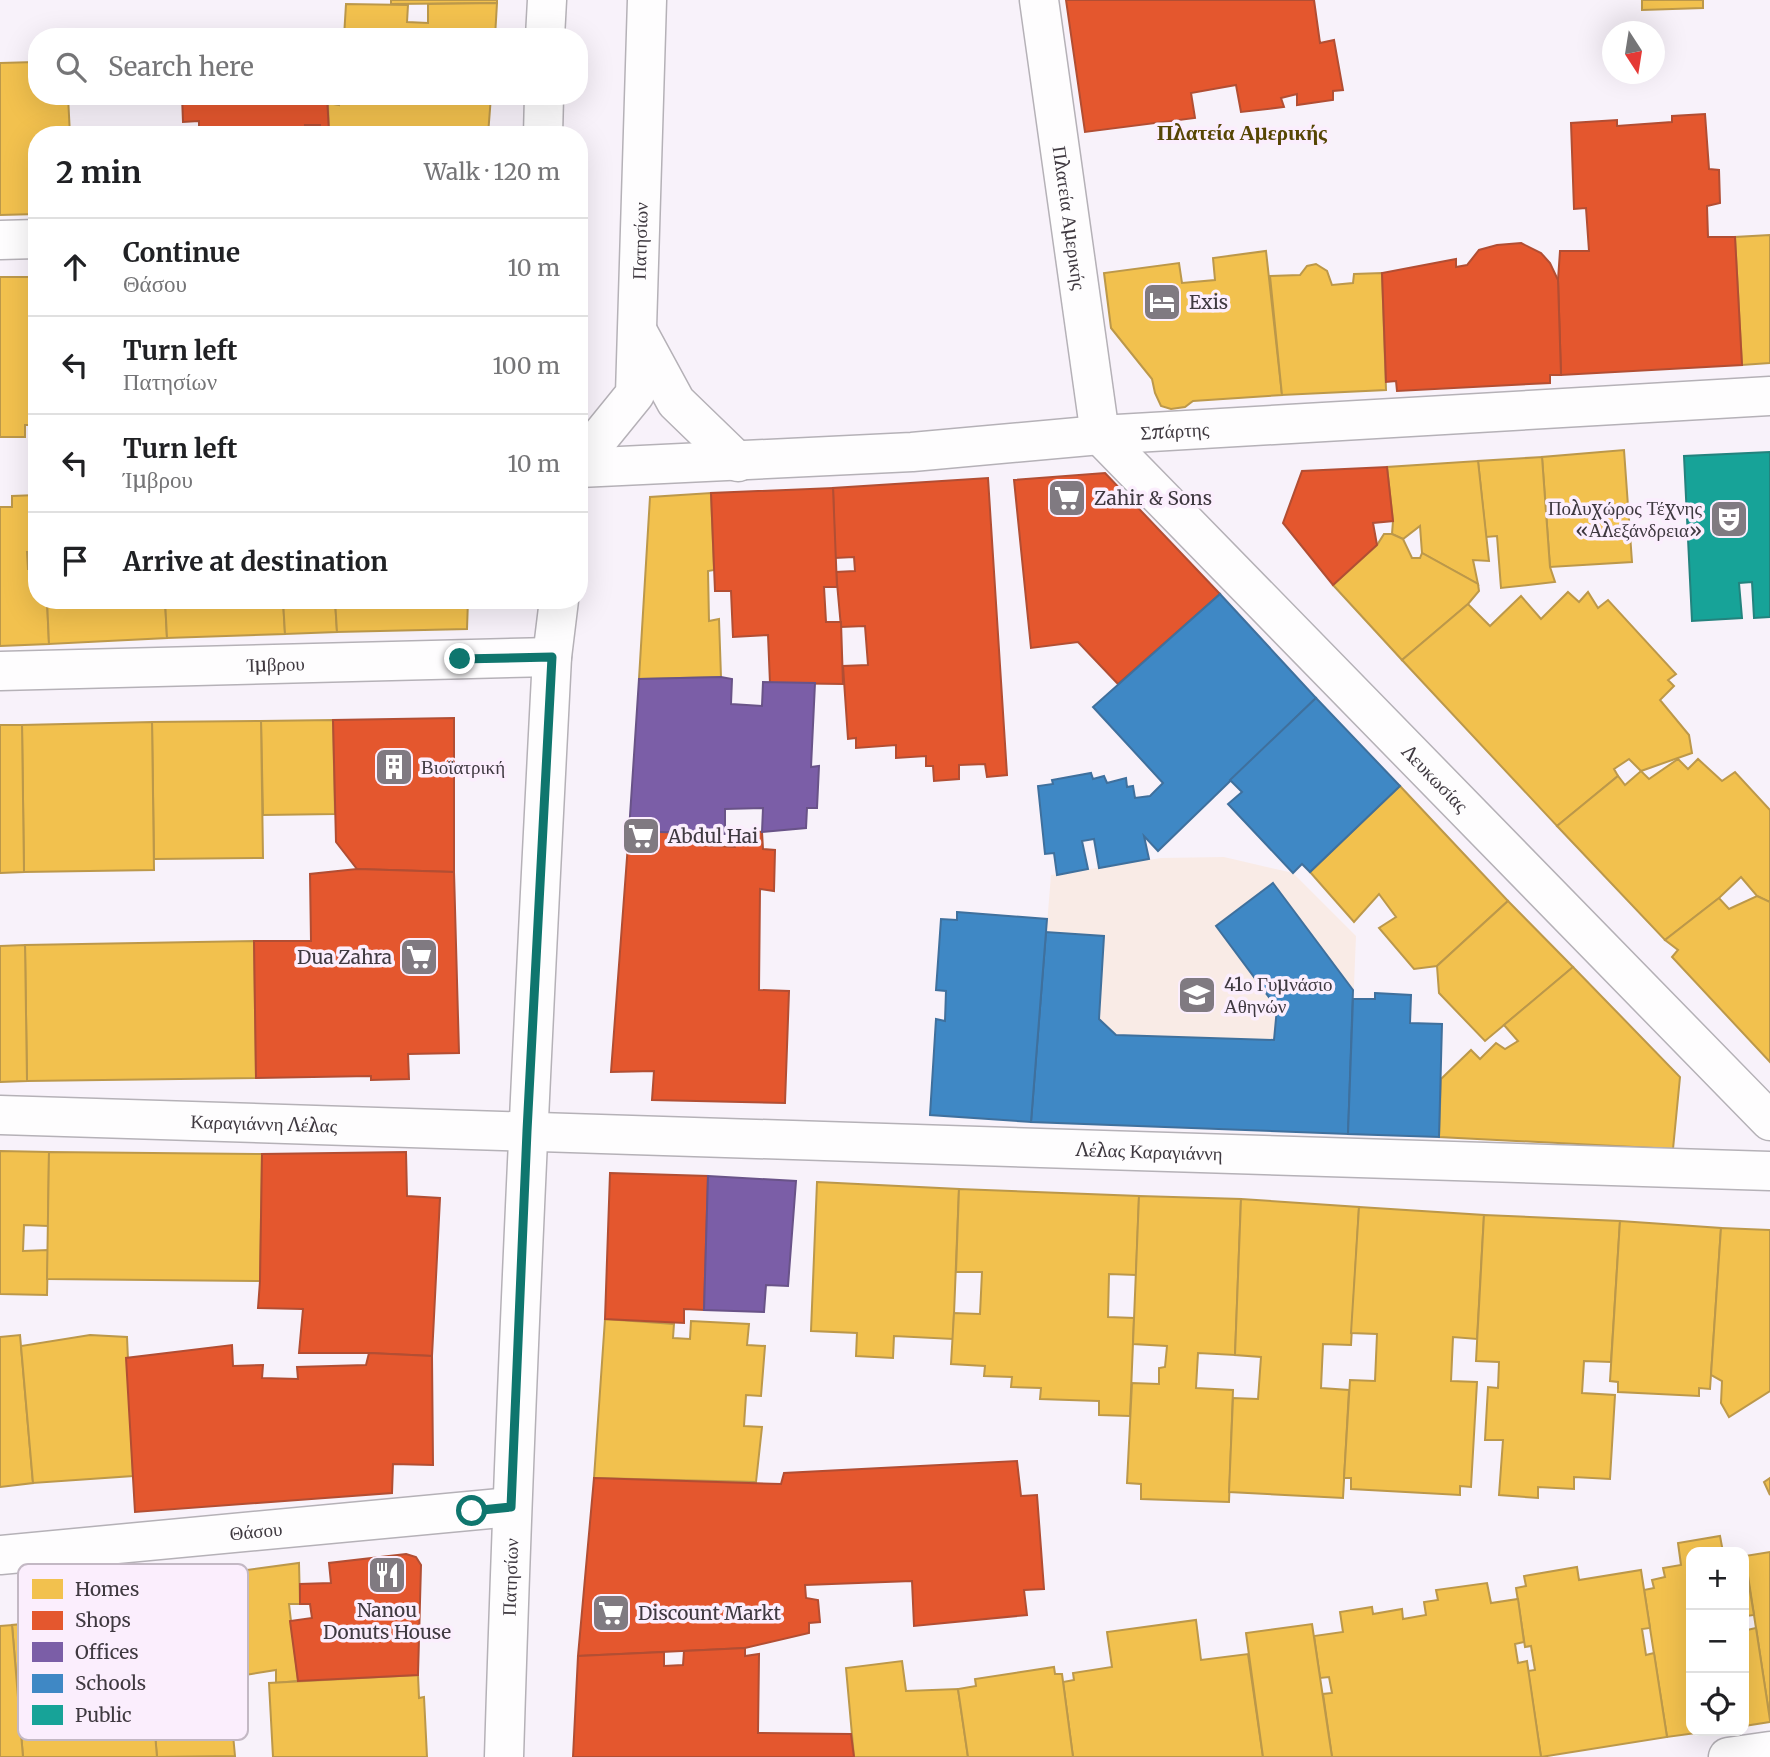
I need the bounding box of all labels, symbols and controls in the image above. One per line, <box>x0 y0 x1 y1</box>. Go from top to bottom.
north arrow <box>1602 21 1665 84</box>
search box <box>28 28 588 105</box>
icon: search <box>52 48 90 86</box>
text: Search here <box>108 50 254 83</box>
district label: Πλατεία Αμερικής <box>1157 119 1328 146</box>
street label: Πλατεία Αμερικής <box>1048 144 1092 292</box>
text: 2 min <box>56 153 141 191</box>
text: Walk · 120 m <box>424 157 560 186</box>
street label: Πατησίων <box>626 201 653 280</box>
text: Continue <box>123 236 240 269</box>
icon: ahead <box>56 248 94 286</box>
text: 10 m <box>507 253 560 282</box>
text: Θάσου <box>123 269 187 298</box>
hotel icon: Exis <box>1141 281 1183 323</box>
place label: Exis <box>1189 290 1228 314</box>
text: Turn left <box>123 334 237 367</box>
icon: left <box>56 346 94 384</box>
text: 100 m <box>492 351 560 380</box>
text: Πατησίων <box>123 367 217 396</box>
street label: Σπάρτης <box>1140 417 1210 445</box>
text: Turn left <box>123 432 237 465</box>
icon: left <box>56 444 94 482</box>
text: 10 m <box>507 449 560 478</box>
text: Ίμβρου <box>123 465 193 494</box>
supermarket icon: Zahir & Sons <box>1046 477 1088 519</box>
place label: Zahir & Sons <box>1094 486 1212 510</box>
place label: Πολυχώρος Τέχνης «Αλεξάνδρεια» <box>1548 496 1702 542</box>
theatre icon: Πολυχώρος Τέχνης «Αλεξάνδρεια» <box>1708 498 1750 540</box>
icon: arrive <box>56 542 94 580</box>
text: Arrive at destination <box>123 545 388 578</box>
route end <box>444 643 475 674</box>
street label: Ίμβρου <box>246 651 305 677</box>
street label: Λευκωσίας <box>1396 739 1474 817</box>
building icon: Βιοϊατρική <box>373 746 415 788</box>
place label: Βιοϊατρική <box>421 755 505 779</box>
supermarket icon: Abdul Hai <box>620 815 662 857</box>
place label: Abdul Hai <box>667 824 758 848</box>
supermarket icon: Dua Zahra <box>398 936 440 978</box>
place label: Dua Zahra <box>297 945 392 969</box>
place label: 41ο Γυμνάσιο Αθηνών <box>1224 972 1333 1018</box>
school or university icon: 41ο Γυμνάσιο Αθηνών <box>1176 974 1218 1016</box>
street label: Καραγιάννη Λέλας <box>190 1109 338 1138</box>
street label: Λέλας Καραγιάννη <box>1075 1137 1223 1166</box>
route start <box>456 1495 487 1526</box>
street label: Θάσου <box>228 1517 283 1545</box>
street label: Πατησίων <box>497 1537 523 1616</box>
map controls <box>1686 1547 1749 1736</box>
button: + <box>1686 1547 1749 1610</box>
restaurant icon: Nanou Donuts House <box>366 1554 408 1596</box>
legend <box>18 1564 248 1740</box>
text: Homes <box>75 1577 139 1601</box>
supermarket icon: Discount Markt <box>590 1592 632 1634</box>
place label: Nanou Donuts House <box>323 1598 451 1644</box>
place label: Discount Markt <box>638 1601 781 1625</box>
text: Shops <box>75 1608 131 1632</box>
button: − <box>1686 1610 1749 1673</box>
text: Offices <box>75 1640 139 1664</box>
text: Schools <box>75 1671 146 1695</box>
button: locate <box>1686 1673 1749 1736</box>
text: Public <box>75 1703 132 1727</box>

